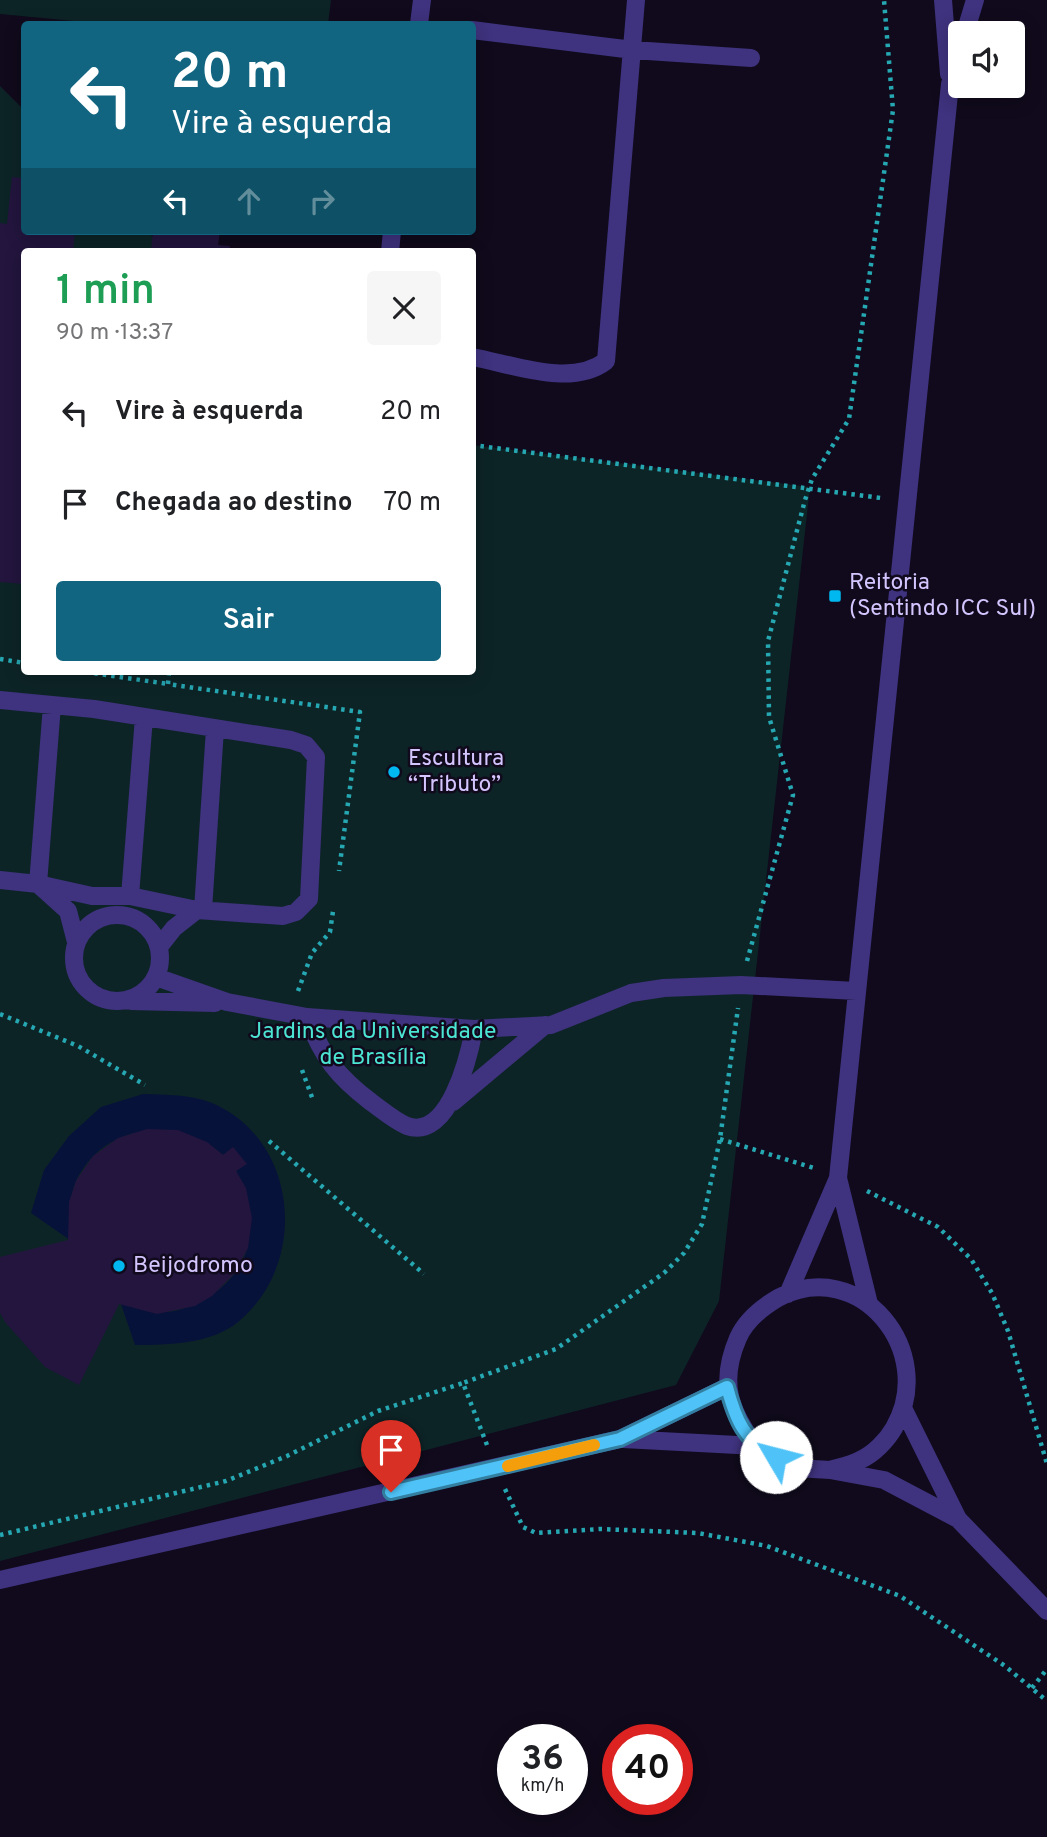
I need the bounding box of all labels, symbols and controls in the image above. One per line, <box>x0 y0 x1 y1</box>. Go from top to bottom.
map controls <box>948 21 1025 98</box>
button: sound <box>948 21 1025 98</box>
text: 20 m <box>171 44 288 106</box>
icon: left <box>56 49 147 140</box>
text: Vire à esquerda <box>171 105 392 145</box>
icon: left <box>157 182 195 220</box>
icon: ahead <box>230 182 268 220</box>
icon: right <box>303 182 341 220</box>
text: 1 min <box>56 266 155 319</box>
button: close <box>367 271 441 345</box>
text: 90 m · 13:37 <box>56 319 173 348</box>
icon: left <box>56 394 94 432</box>
text: Vire à esquerda <box>115 396 303 429</box>
text: 20 m <box>380 396 441 429</box>
icon: arrive <box>56 485 94 523</box>
text: Chegada ao destino <box>115 487 352 520</box>
text: 70 m <box>383 487 441 520</box>
place label: Reitoria (Sentindo ICC Sul) <box>849 569 1036 624</box>
button: Sair <box>56 581 441 661</box>
marker: Reitoria (Sentindo ICC Sul) <box>827 588 843 604</box>
place label: Escultura “Tributo” <box>408 745 504 800</box>
marker: Escultura “Tributo” <box>386 764 402 780</box>
park label: Jardins da Universidade de Brasília <box>250 1018 496 1073</box>
place label: Beijodromo <box>133 1252 253 1281</box>
marker: Beijodromo <box>111 1258 127 1274</box>
pin <box>361 1420 421 1492</box>
position arrow <box>739 1420 813 1494</box>
icon: arrive <box>372 1431 410 1469</box>
speed limit sign: 40 <box>602 1724 693 1815</box>
text: 36 <box>521 1738 564 1782</box>
text: km/h <box>521 1775 564 1798</box>

